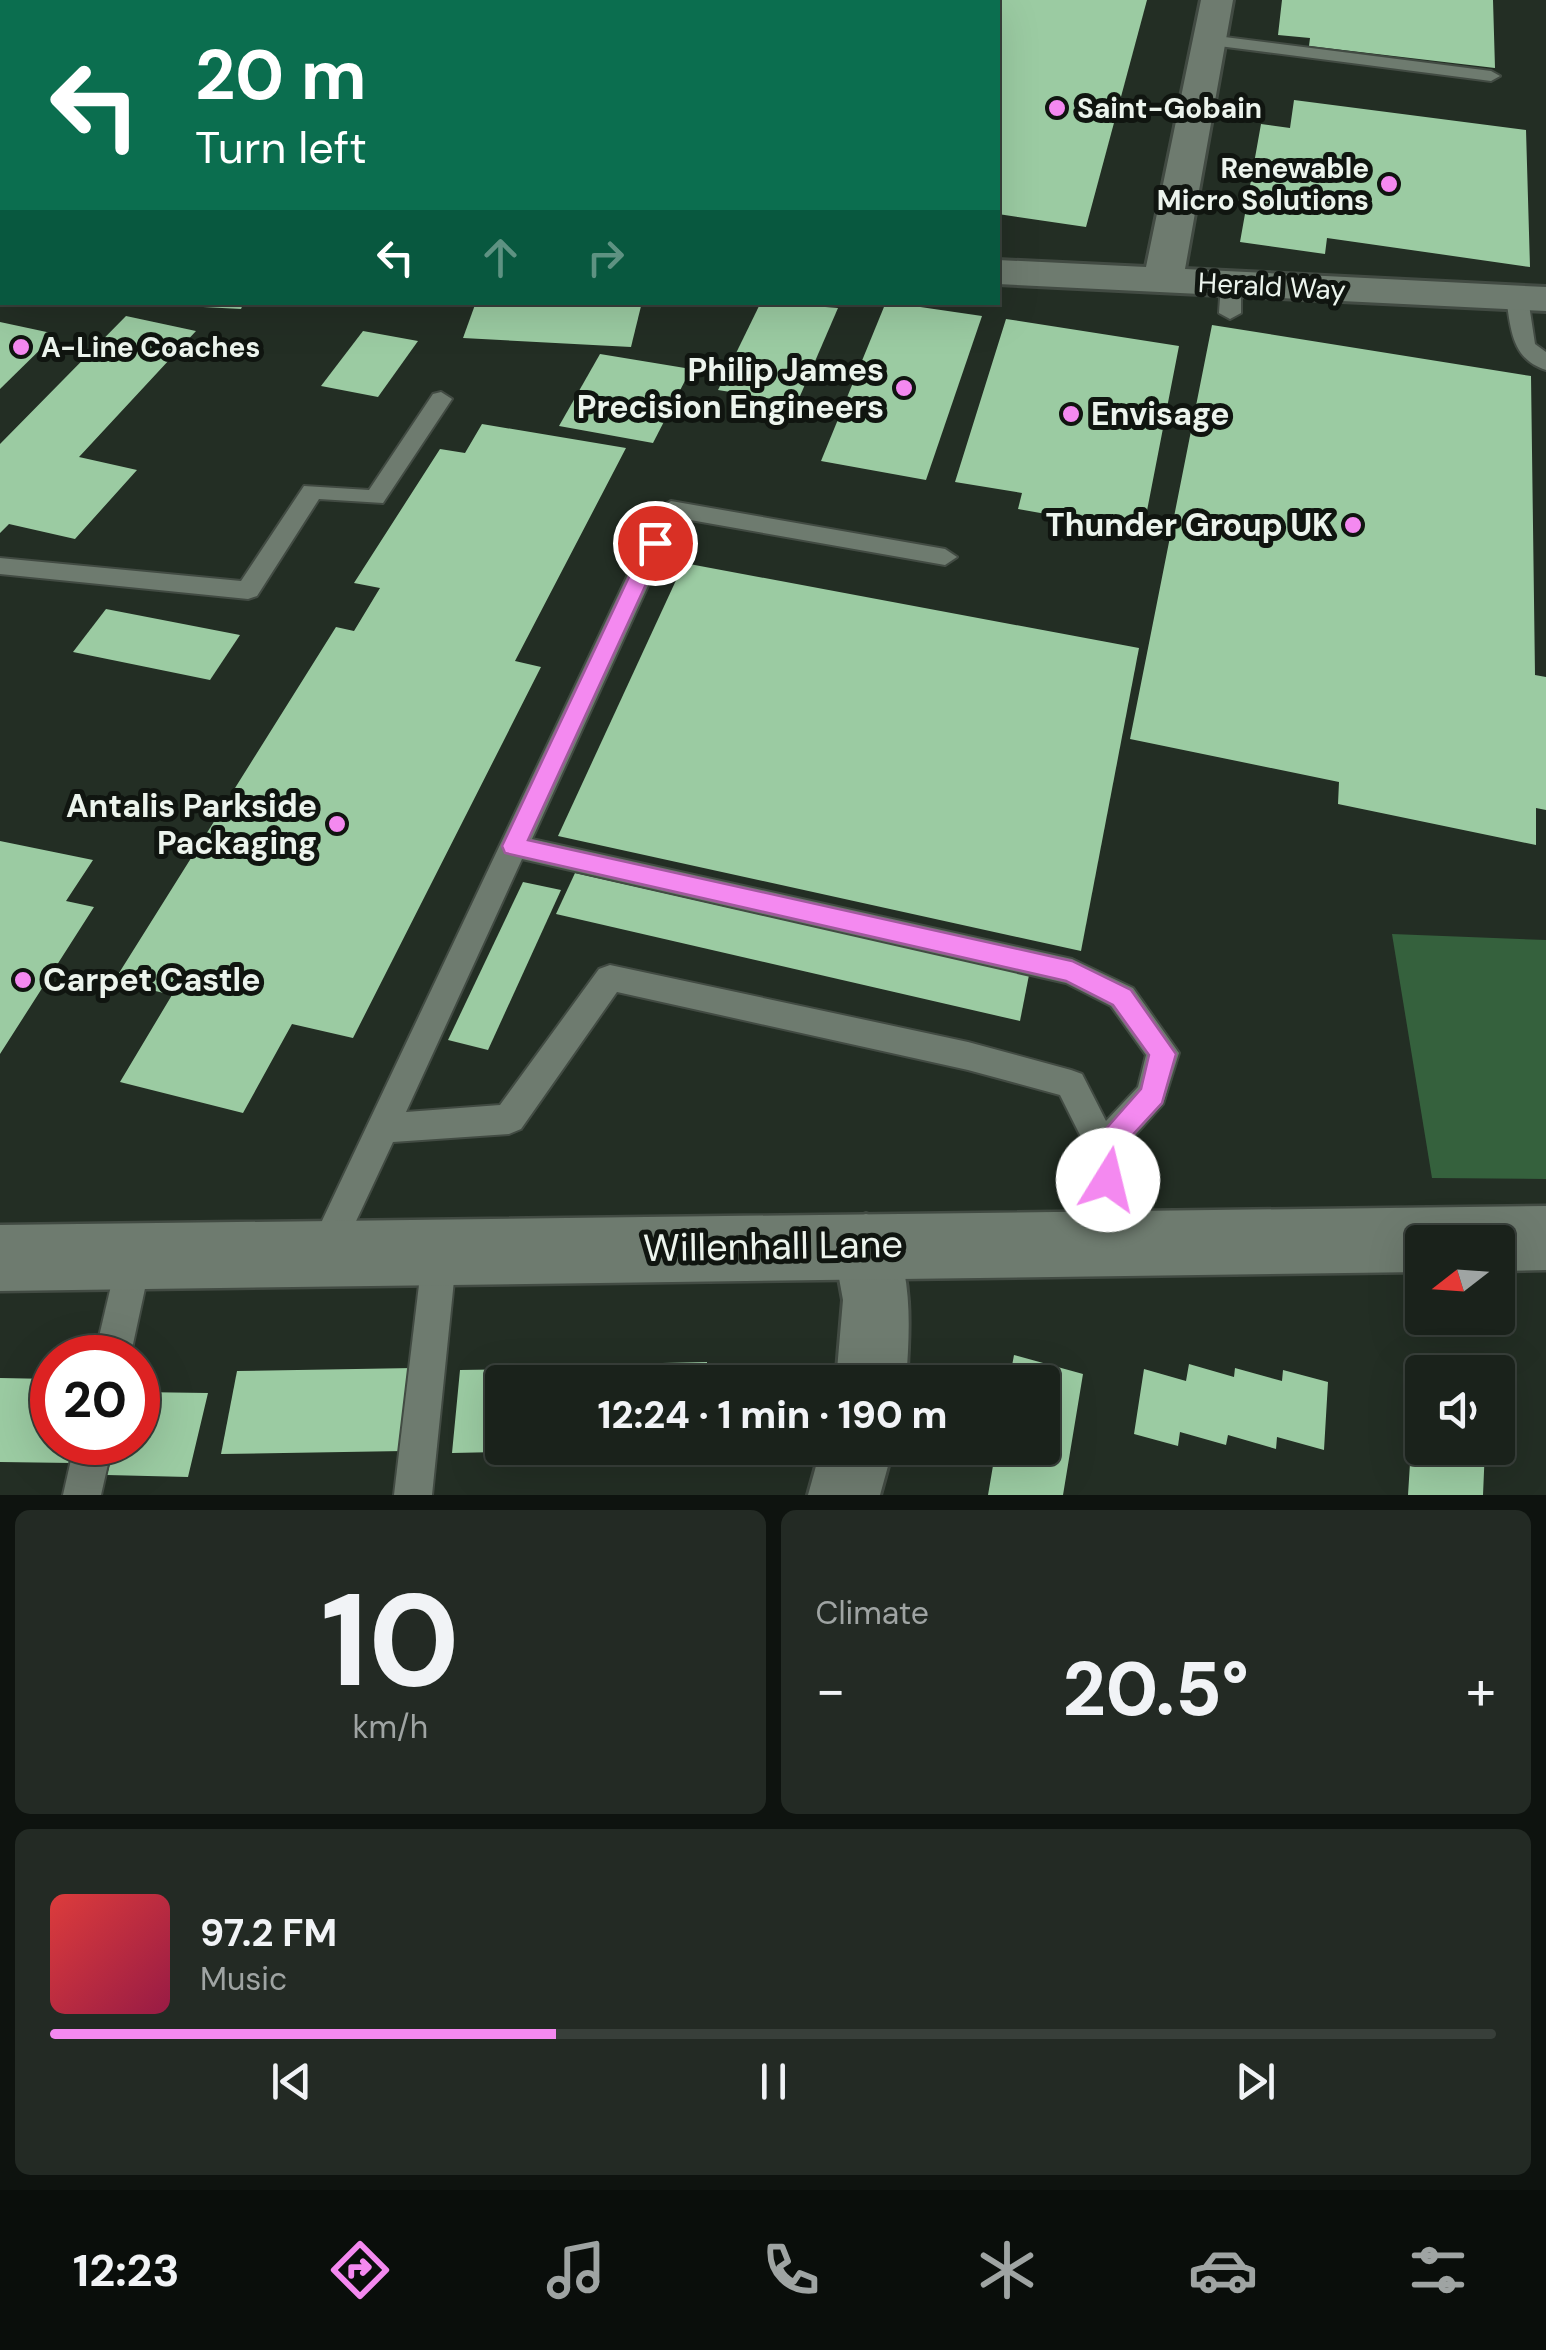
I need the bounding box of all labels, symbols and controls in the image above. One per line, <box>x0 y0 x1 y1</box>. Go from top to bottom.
text: 20 m <box>195 30 367 121</box>
icon: left <box>30 40 160 170</box>
place label: Saint-Gobain <box>1077 90 1262 127</box>
marker: Saint-Gobain <box>1046 97 1068 119</box>
text: Turn left <box>195 118 367 177</box>
place label: Renewable Micro Solutions <box>1157 150 1369 219</box>
marker: Renewable Micro Solutions <box>1378 173 1400 195</box>
icon: left <box>368 230 423 285</box>
icon: ahead <box>473 230 528 285</box>
icon: right <box>578 230 633 285</box>
street label: Herald Way <box>1197 264 1347 309</box>
place label: A-Line Coaches <box>41 329 260 366</box>
marker: A-Line Coaches <box>10 336 32 358</box>
place label: Philip James Precision Engineers <box>577 349 884 428</box>
marker: Philip James Precision Engineers <box>893 377 915 399</box>
place label: Envisage <box>1091 393 1230 435</box>
marker: Envisage <box>1060 403 1082 425</box>
pin <box>613 501 698 586</box>
place label: Thunder Group UK <box>1046 504 1333 546</box>
marker: Thunder Group UK <box>1342 514 1364 536</box>
icon: arrive <box>628 516 683 571</box>
place label: Antalis Parkside Packaging <box>66 785 317 864</box>
marker: Antalis Parkside Packaging <box>326 813 348 835</box>
place label: Carpet Castle <box>43 959 260 1001</box>
marker: Carpet Castle <box>12 969 34 991</box>
position arrow <box>1056 1128 1160 1232</box>
street label: Willenhall Lane <box>643 1219 903 1273</box>
north arrow <box>1405 1225 1515 1335</box>
map controls <box>1405 1225 1515 1465</box>
speed limit sign: 20 <box>30 1335 160 1465</box>
button: sound <box>1405 1355 1515 1465</box>
text: 12:24 · 1 min · 190 m <box>597 1390 948 1440</box>
text: 10 <box>321 1556 460 1725</box>
text: Climate <box>816 1592 929 1634</box>
text: 20.5° <box>1063 1641 1249 1738</box>
text: − <box>816 1654 846 1726</box>
text: + <box>1466 1654 1496 1726</box>
text: km/h <box>352 1706 428 1748</box>
text: 97.2 FM <box>200 1908 337 1958</box>
text: Music <box>200 1958 287 2000</box>
icon: previous <box>264 2054 319 2109</box>
icon: pause <box>746 2054 801 2109</box>
icon: next <box>1228 2054 1283 2109</box>
icon: directions <box>325 2235 395 2305</box>
icon: music <box>541 2235 611 2305</box>
icon: phone <box>756 2235 826 2305</box>
icon: climate <box>972 2235 1042 2305</box>
icon: car <box>1188 2235 1258 2305</box>
icon: filters <box>1403 2235 1473 2305</box>
text: 12:23 <box>73 2241 180 2300</box>

